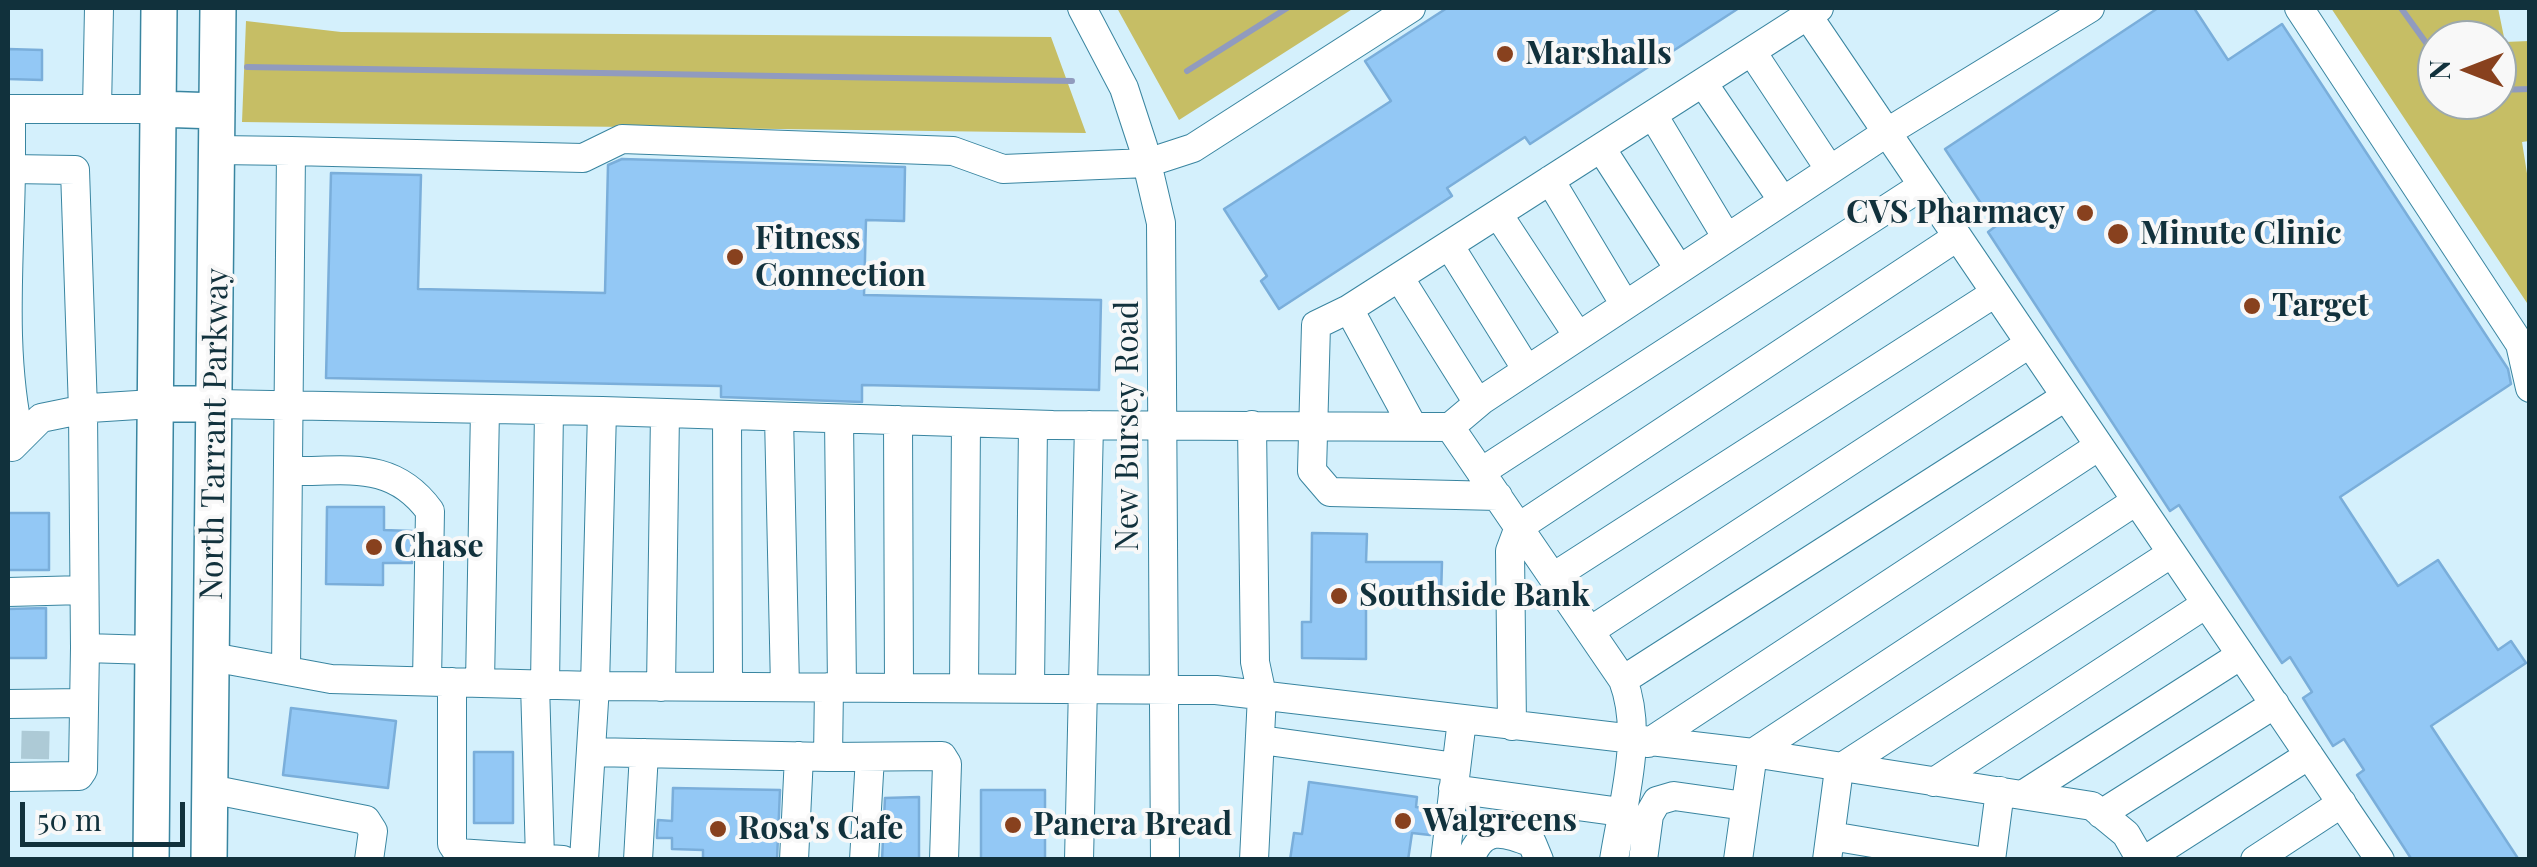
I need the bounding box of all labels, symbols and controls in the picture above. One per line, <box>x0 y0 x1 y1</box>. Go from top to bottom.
north arrow <box>2417 20 2517 120</box>
place label: Marshalls <box>1525 35 1672 73</box>
marker: Marshalls <box>1494 43 1516 65</box>
text: N <box>2420 60 2457 80</box>
place label: CVS Pharmacy <box>1846 194 2065 232</box>
marker: CVS Pharmacy <box>2074 202 2096 224</box>
place label: Minute Clinic <box>2140 215 2342 253</box>
place label: Fitness Connection <box>755 220 926 295</box>
marker: Minute Clinic <box>2105 221 2131 247</box>
marker: Fitness Connection <box>724 246 746 268</box>
street label: North Tarrant Parkway <box>193 268 237 600</box>
place label: Target <box>2272 287 2369 325</box>
marker: Target <box>2241 295 2263 317</box>
street label: New Bursey Road <box>1109 301 1147 551</box>
place label: Chase <box>394 528 484 566</box>
marker: Chase <box>363 536 385 558</box>
place label: Southside Bank <box>1359 577 1590 615</box>
marker: Southside Bank <box>1328 585 1350 607</box>
scale bar <box>25 782 190 844</box>
text: 50 m <box>37 799 102 839</box>
place label: Walgreens <box>1423 802 1577 840</box>
place label: Panera Bread <box>1033 806 1232 844</box>
place label: Rosa's Cafe <box>738 810 903 848</box>
marker: Walgreens <box>1392 810 1414 832</box>
marker: Panera Bread <box>1002 814 1024 836</box>
marker: Rosa's Cafe <box>707 818 729 840</box>

